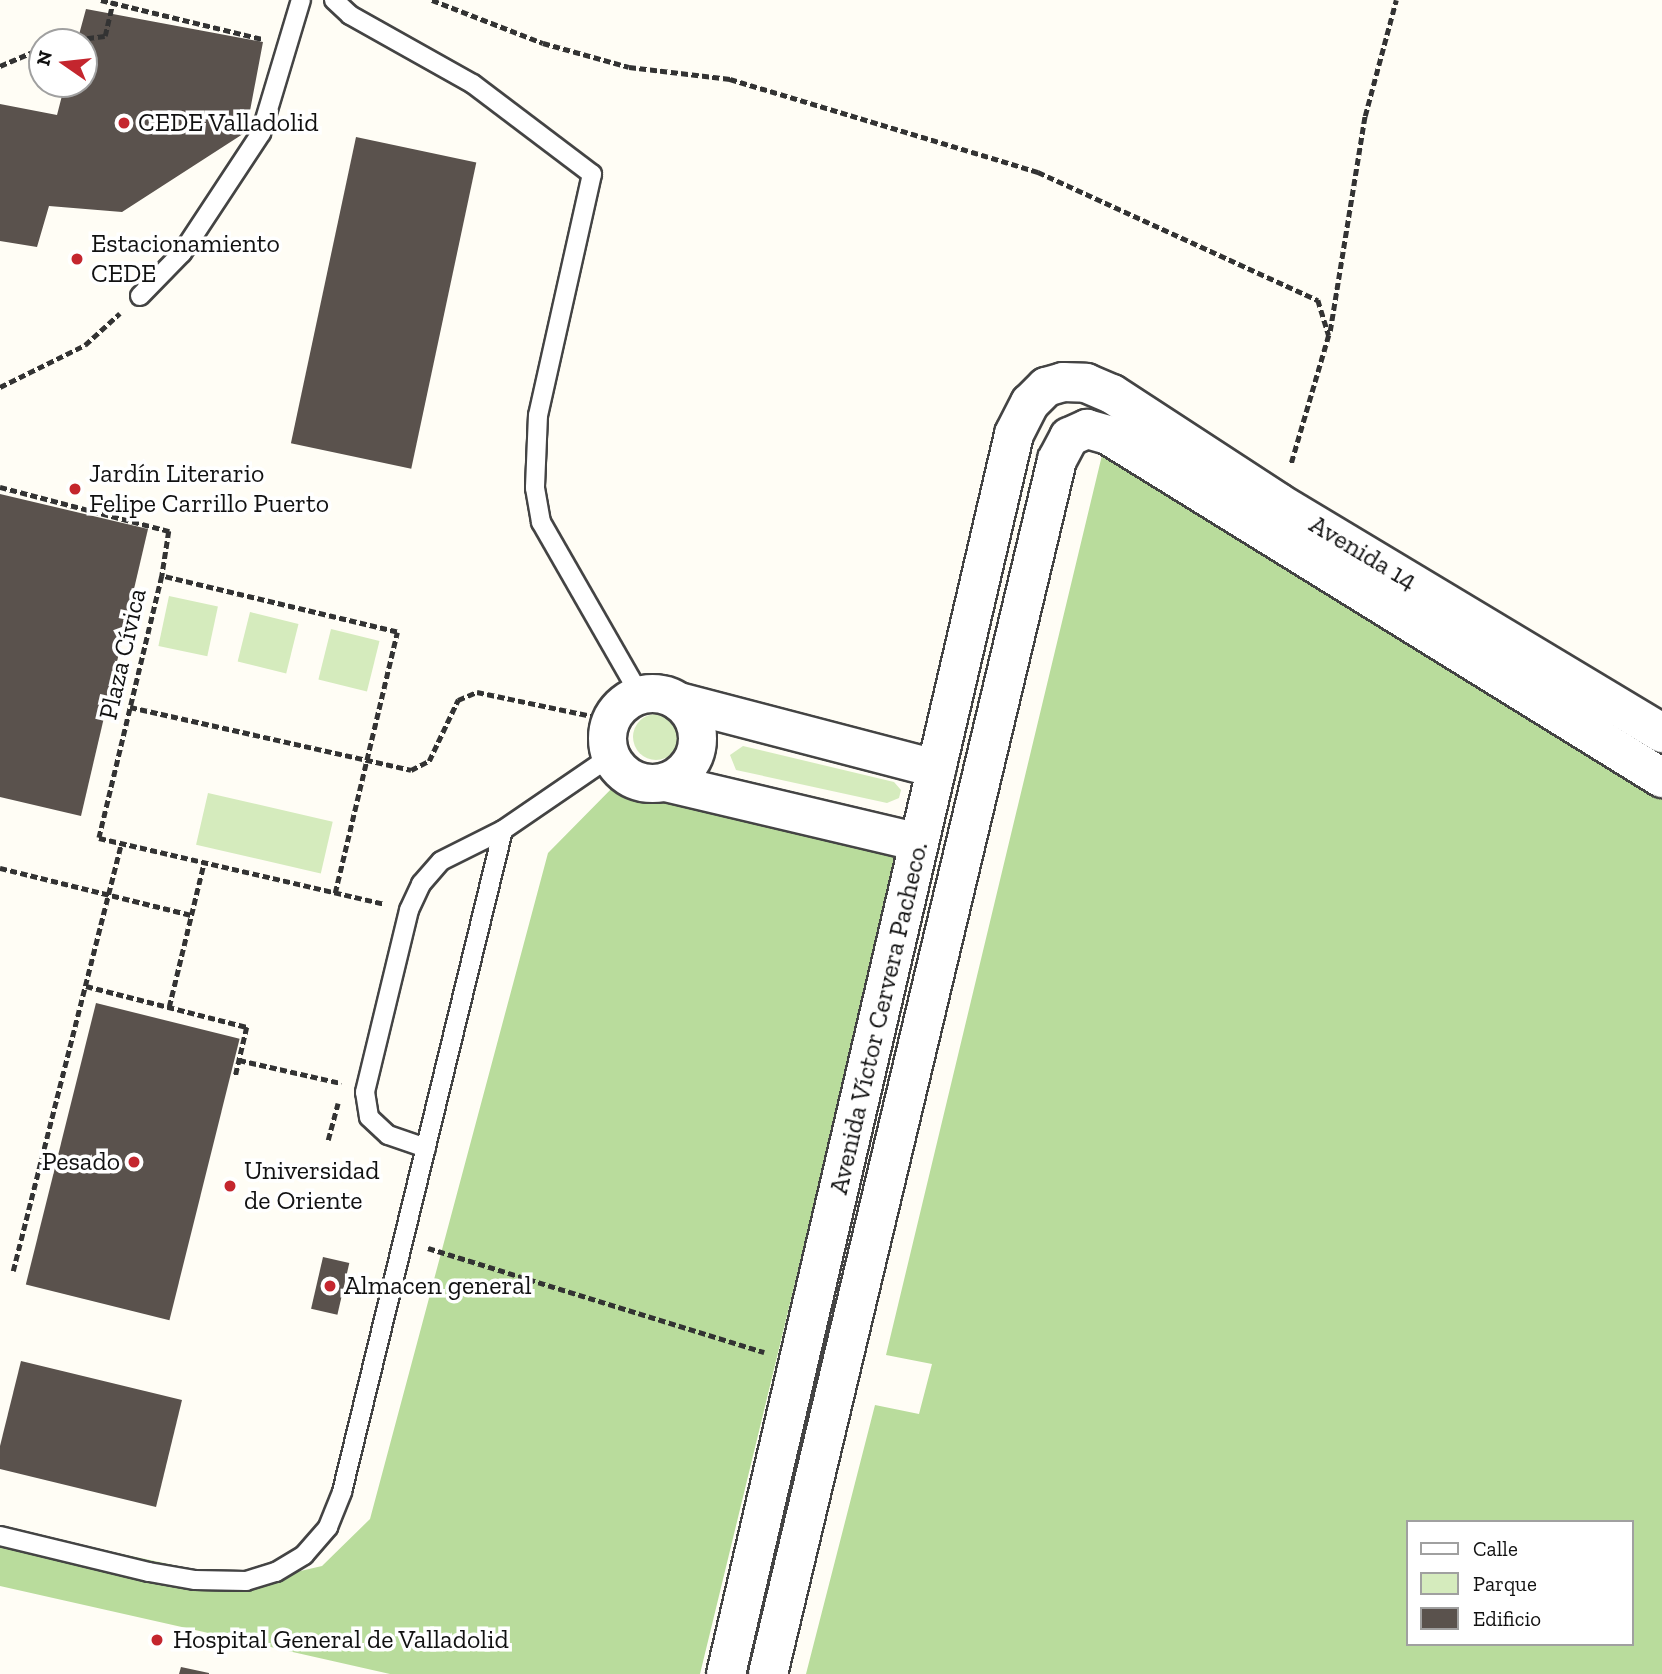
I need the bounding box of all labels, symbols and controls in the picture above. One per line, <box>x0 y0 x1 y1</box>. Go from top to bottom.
north arrow <box>28 28 98 98</box>
text: N <box>31 48 57 68</box>
place label: CEDE Valladolid <box>138 107 320 139</box>
marker: CEDE Valladolid <box>116 115 132 131</box>
place label: Estacionamiento CEDE <box>91 228 280 290</box>
marker: Estacionamiento CEDE <box>69 251 85 267</box>
place label: Jardín Literario Felipe Carrillo Puerto <box>89 458 329 520</box>
marker: Jardín Literario Felipe Carrillo Puerto <box>67 481 83 497</box>
street label: Avenida 14 <box>1304 509 1422 597</box>
street label: Plaza Cívica <box>93 585 153 723</box>
street label: Avenida Víctor Cervera Pacheco. <box>823 838 935 1198</box>
place label: Pesado <box>42 1146 120 1178</box>
marker: Pesado <box>126 1154 142 1170</box>
place label: Universidad de Oriente <box>244 1155 380 1216</box>
marker: Universidad de Oriente <box>222 1178 238 1194</box>
place label: Almacen general <box>344 1270 532 1302</box>
marker: Almacen general <box>322 1278 338 1294</box>
legend <box>1406 1520 1634 1646</box>
text: Calle <box>1473 1536 1518 1561</box>
text: Parque <box>1473 1571 1537 1596</box>
text: Edificio <box>1473 1606 1541 1631</box>
place label: Hospital General de Valladolid <box>173 1624 510 1656</box>
marker: Hospital General de Valladolid <box>147 1630 167 1650</box>

